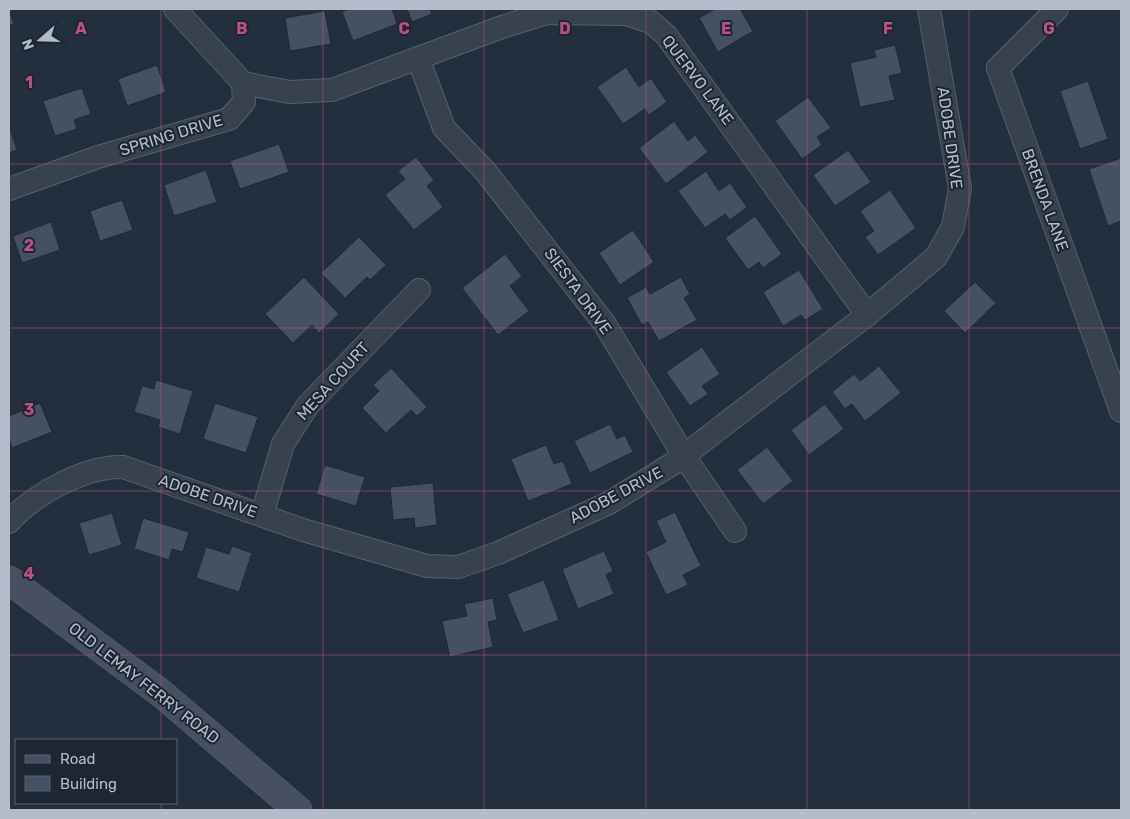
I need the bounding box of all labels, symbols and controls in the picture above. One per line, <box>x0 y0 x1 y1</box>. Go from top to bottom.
north arrow <box>15 15 65 65</box>
text: A <box>75 19 87 38</box>
text: B <box>236 19 248 38</box>
text: C <box>398 19 410 38</box>
text: D <box>559 19 571 38</box>
text: E <box>721 19 731 38</box>
text: F <box>883 19 893 38</box>
text: G <box>1043 19 1055 38</box>
street label: QUERVO LANE <box>658 31 738 129</box>
text: N <box>19 37 38 52</box>
text: 1 <box>25 73 33 92</box>
street label: ADOBE DRIVE <box>933 86 967 190</box>
street label: SPRING DRIVE <box>117 110 225 160</box>
street label: BRENDA LANE <box>1018 146 1072 254</box>
text: 2 <box>24 236 34 255</box>
street label: SIESTA DRIVE <box>540 244 616 338</box>
street label: MESA COURT <box>293 338 373 424</box>
text: 3 <box>24 400 34 419</box>
street label: ADOBE DRIVE <box>566 462 666 528</box>
street label: ADOBE DRIVE <box>156 470 260 522</box>
text: 4 <box>24 564 35 583</box>
street label: OLD LEMAY FERRY ROAD <box>65 618 223 748</box>
legend <box>15 739 178 804</box>
text: Road <box>60 750 96 768</box>
text: Building <box>60 775 117 793</box>

